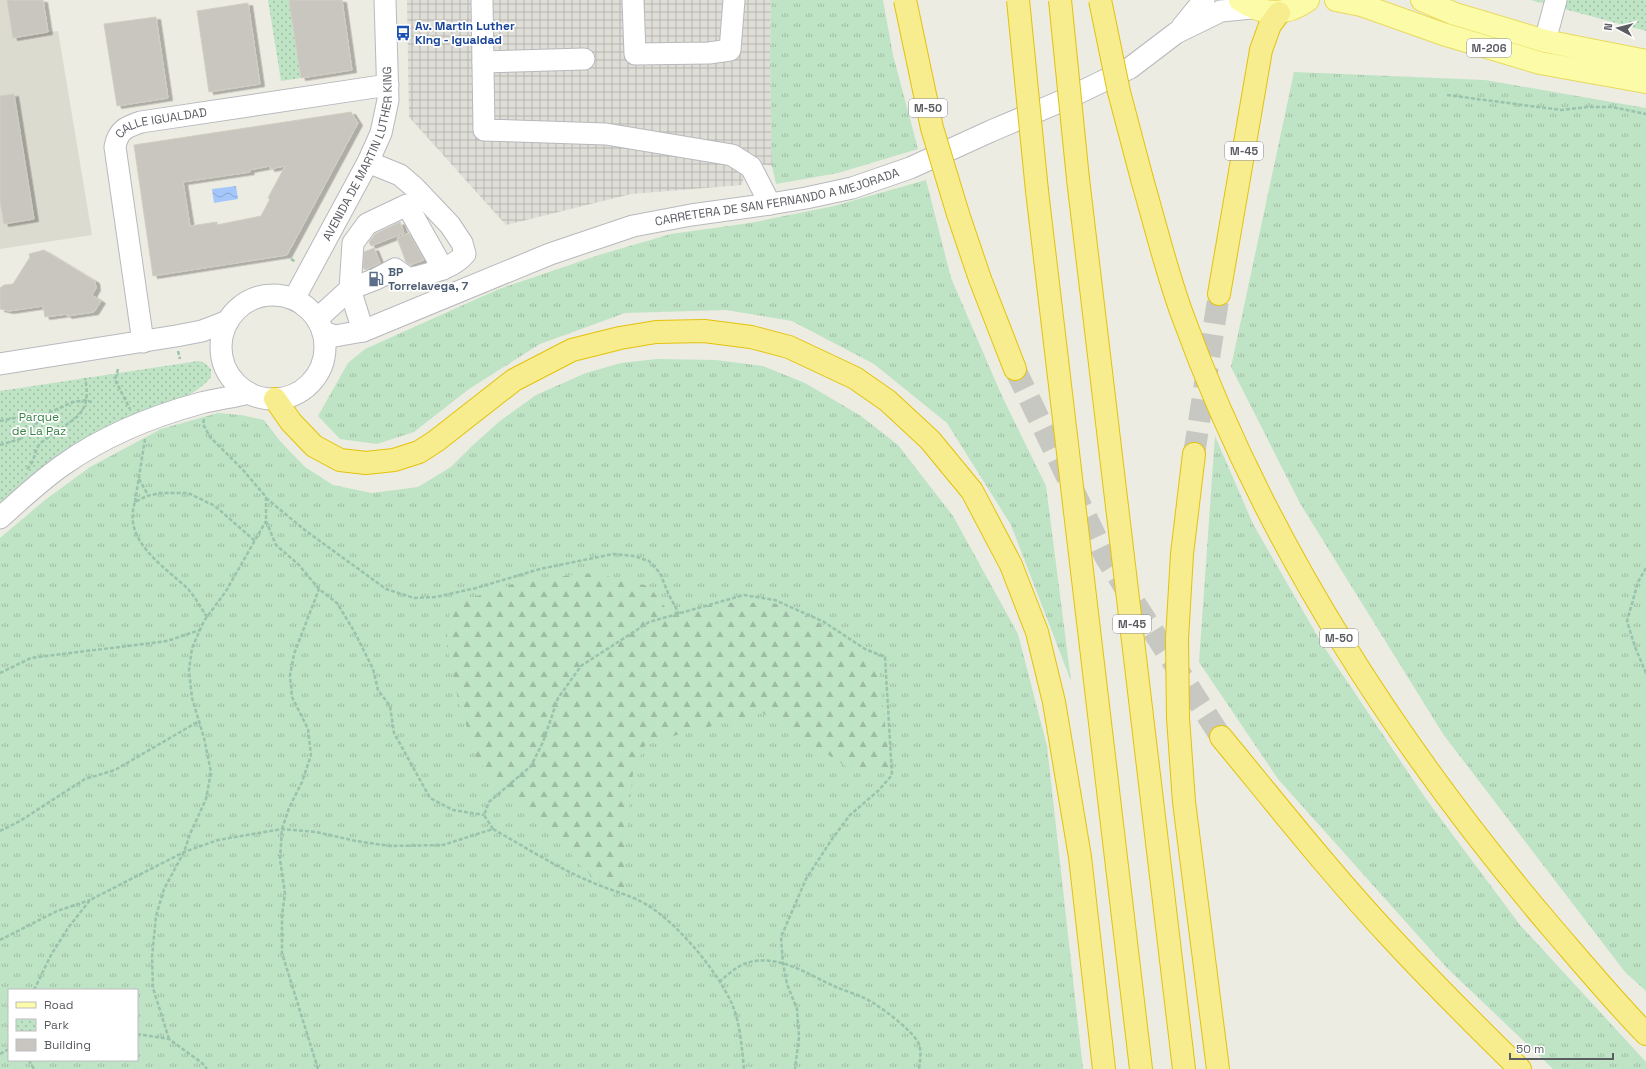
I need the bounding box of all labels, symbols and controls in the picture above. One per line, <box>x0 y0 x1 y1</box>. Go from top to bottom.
north arrow <box>1598 8 1638 48</box>
place label: Av. Martin Luther King - Igualdad <box>415 18 515 48</box>
text: N <box>1601 22 1615 31</box>
bus stop icon: Av. Martin Luther King - Igualdad <box>394 24 412 42</box>
road number: M-206 <box>1467 39 1511 57</box>
street label: AVENIDA DE MARTIN LUTHER KING <box>319 66 396 244</box>
road number: M-50 <box>909 99 947 117</box>
street label: CALLE IGUALDAD <box>112 104 208 141</box>
road number: M-45 <box>1225 142 1263 160</box>
street label: CARRETERA DE SAN FERNANDO A MEJORADA <box>654 164 902 230</box>
place label: BP Torrelavega, 7 <box>388 264 468 294</box>
fuel station icon: BP Torrelavega, 7 <box>367 270 385 288</box>
park label: Parque de La Paz <box>12 409 66 439</box>
road number: M-45 <box>1113 615 1151 633</box>
road number: M-50 <box>1320 629 1358 647</box>
legend <box>8 989 138 1061</box>
text: Road <box>44 997 73 1013</box>
text: Park <box>44 1017 69 1033</box>
scale bar <box>1510 1035 1613 1061</box>
text: Building <box>44 1037 91 1053</box>
text: 50 m <box>1516 1041 1544 1057</box>

